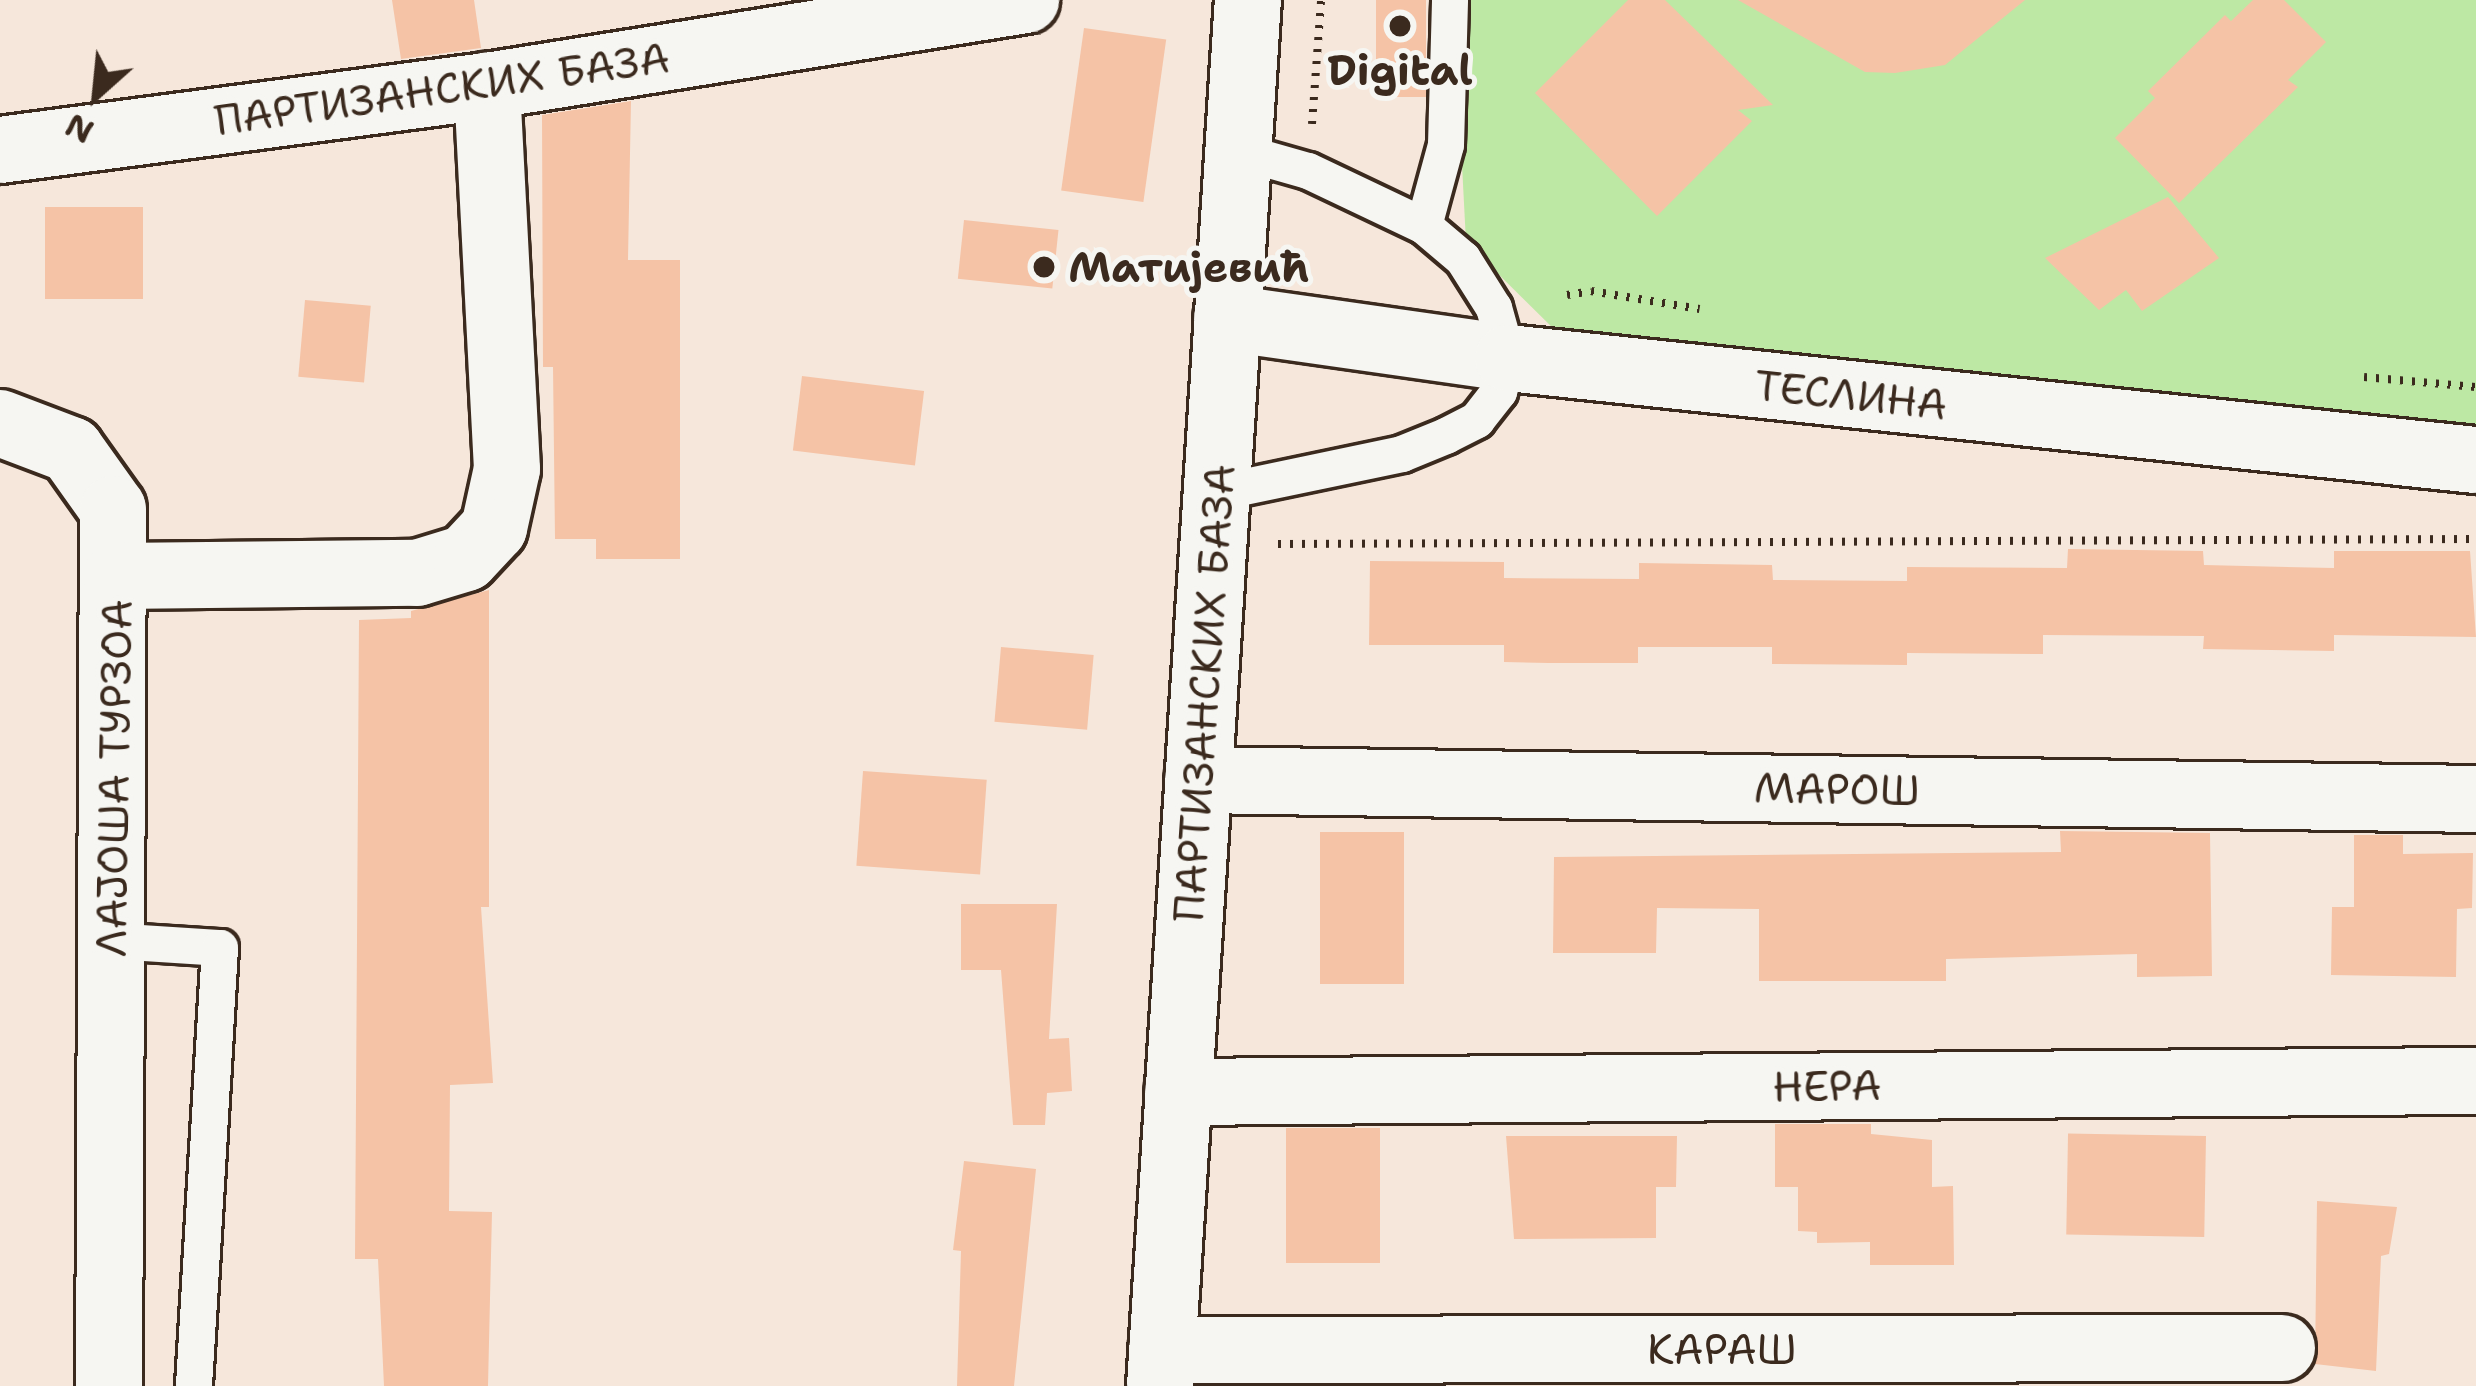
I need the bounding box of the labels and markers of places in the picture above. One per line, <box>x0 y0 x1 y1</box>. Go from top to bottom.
marker: Digital <box>1387 13 1413 39</box>
place label: Digital <box>1327 45 1473 95</box>
place label: Матијевић <box>1068 242 1310 292</box>
marker: Матијевић <box>1031 254 1057 280</box>

